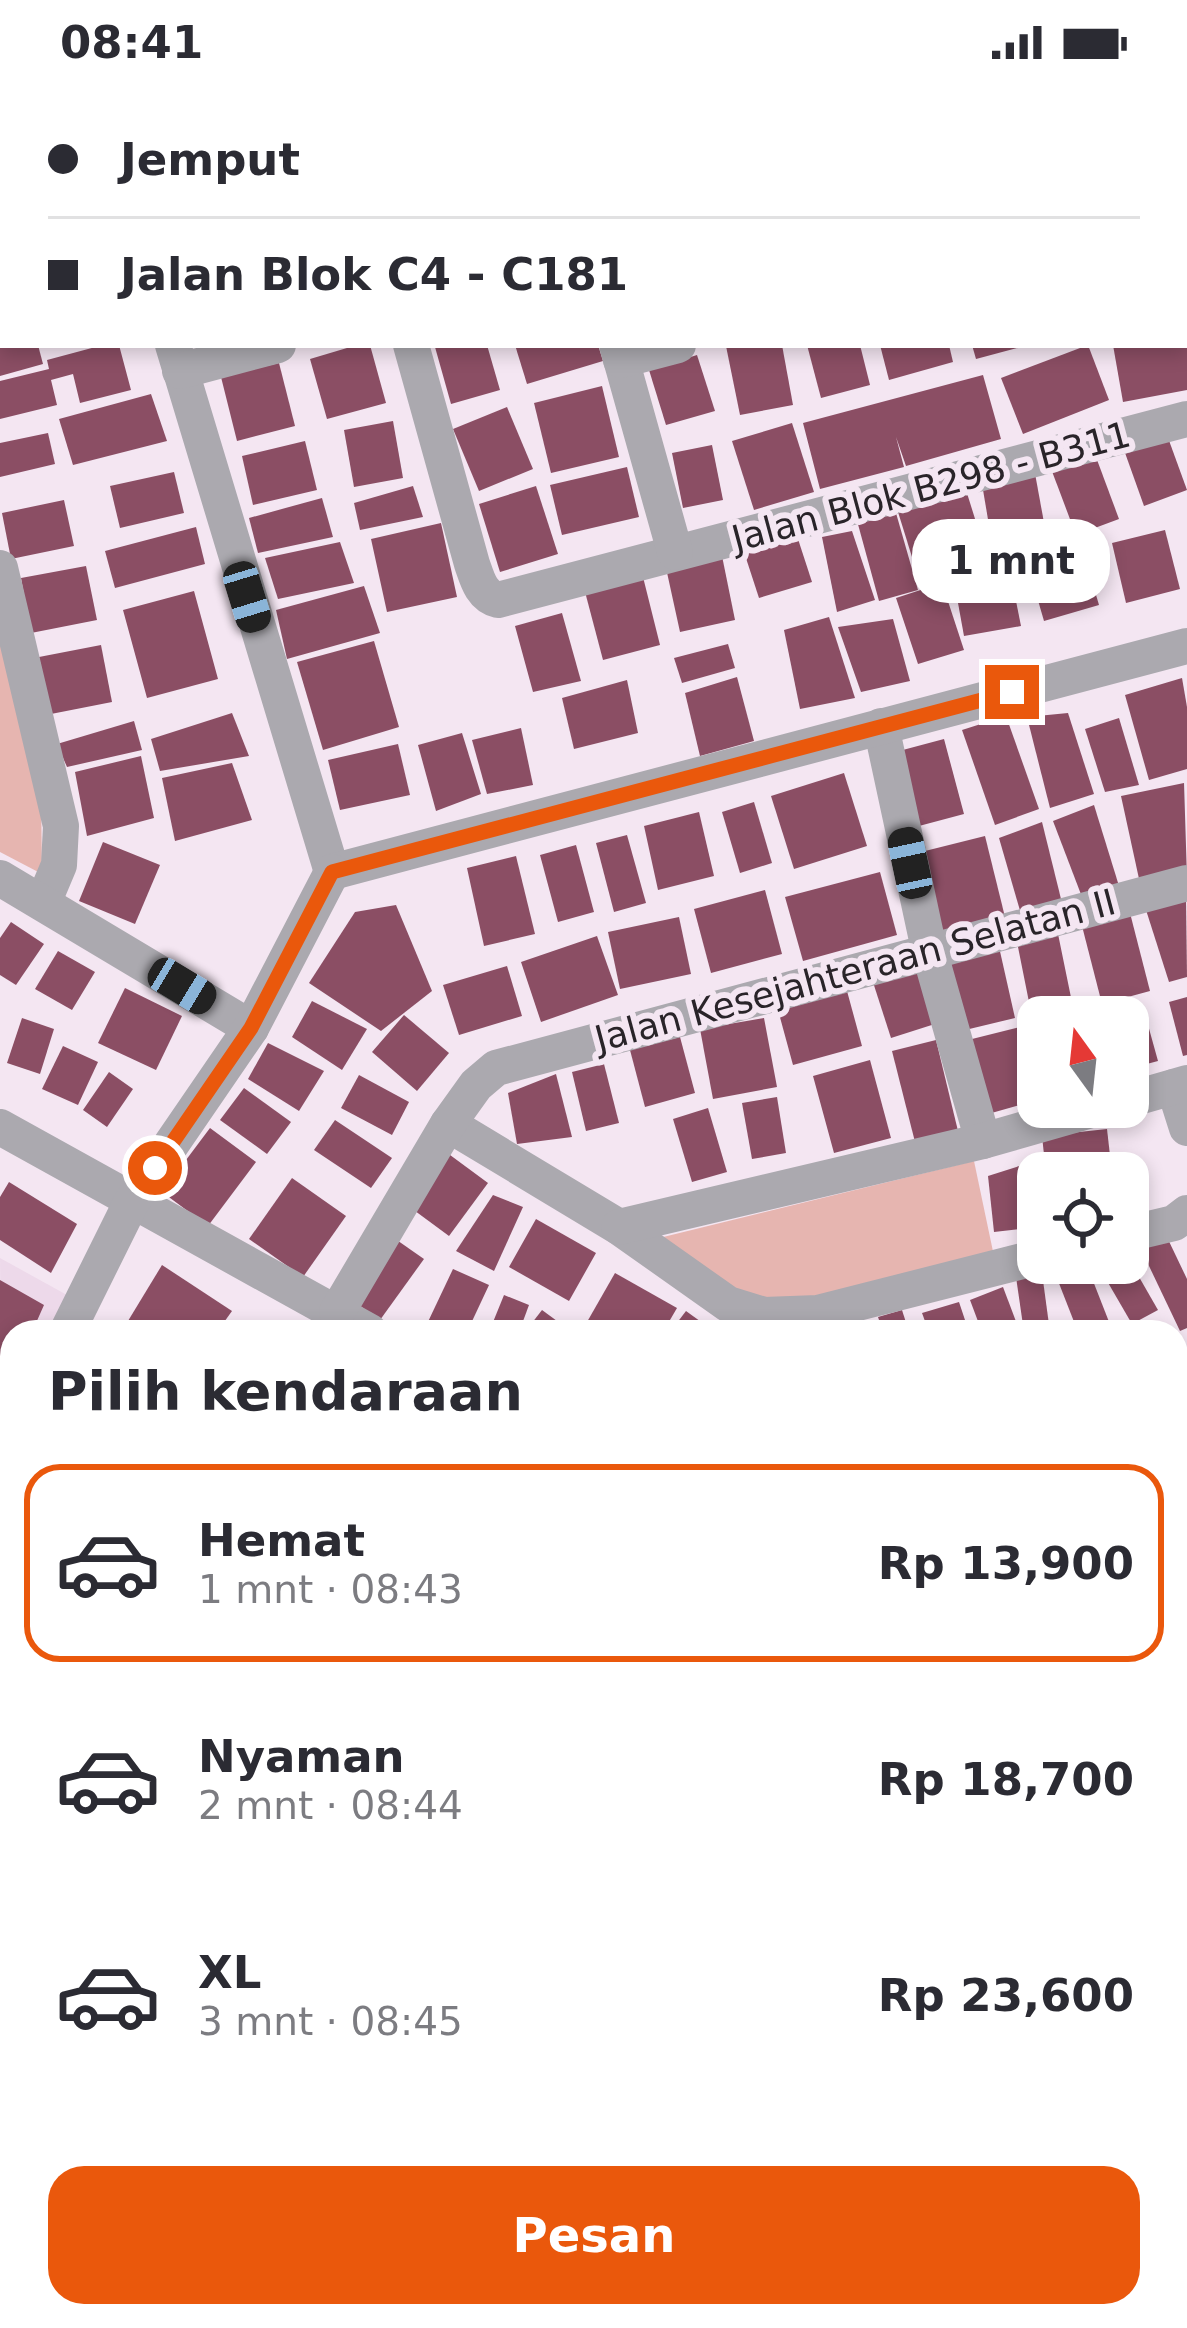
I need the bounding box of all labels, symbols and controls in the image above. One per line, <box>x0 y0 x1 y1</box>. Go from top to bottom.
text: 08:41 <box>60 16 203 69</box>
text: Jemput <box>120 133 300 186</box>
text: Jalan Blok C4 - C181 <box>120 248 628 301</box>
street label: Jalan Blok B298 - B311 <box>726 414 1135 560</box>
callout: 1 mnt <box>913 518 1111 602</box>
text: 1 mnt <box>947 538 1075 583</box>
car <box>219 557 275 637</box>
route end <box>985 665 1039 719</box>
car <box>885 824 935 902</box>
street label: Jalan Kesejahteraan Selatan II <box>589 881 1120 1060</box>
car <box>142 952 222 1020</box>
north arrow <box>1017 996 1149 1128</box>
map controls <box>1017 996 1149 1284</box>
route start <box>128 1141 182 1195</box>
button: locate <box>1017 1152 1149 1284</box>
text: Pilih kendaraan <box>48 1360 523 1423</box>
icon: car <box>54 1509 162 1617</box>
text: Hemat <box>198 1514 365 1567</box>
text: Rp 13,900 <box>878 1537 1134 1590</box>
text: 1 mnt · 08:43 <box>198 1567 463 1612</box>
icon: car <box>54 1725 162 1833</box>
text: Nyaman <box>198 1730 405 1783</box>
text: Rp 18,700 <box>878 1753 1134 1806</box>
text: 2 mnt · 08:44 <box>198 1783 463 1828</box>
icon: car <box>54 1941 162 2049</box>
text: XL <box>198 1946 261 1999</box>
text: Rp 23,600 <box>878 1969 1134 2022</box>
text: 3 mnt · 08:45 <box>198 1999 463 2044</box>
button: Pesan <box>48 2166 1140 2304</box>

